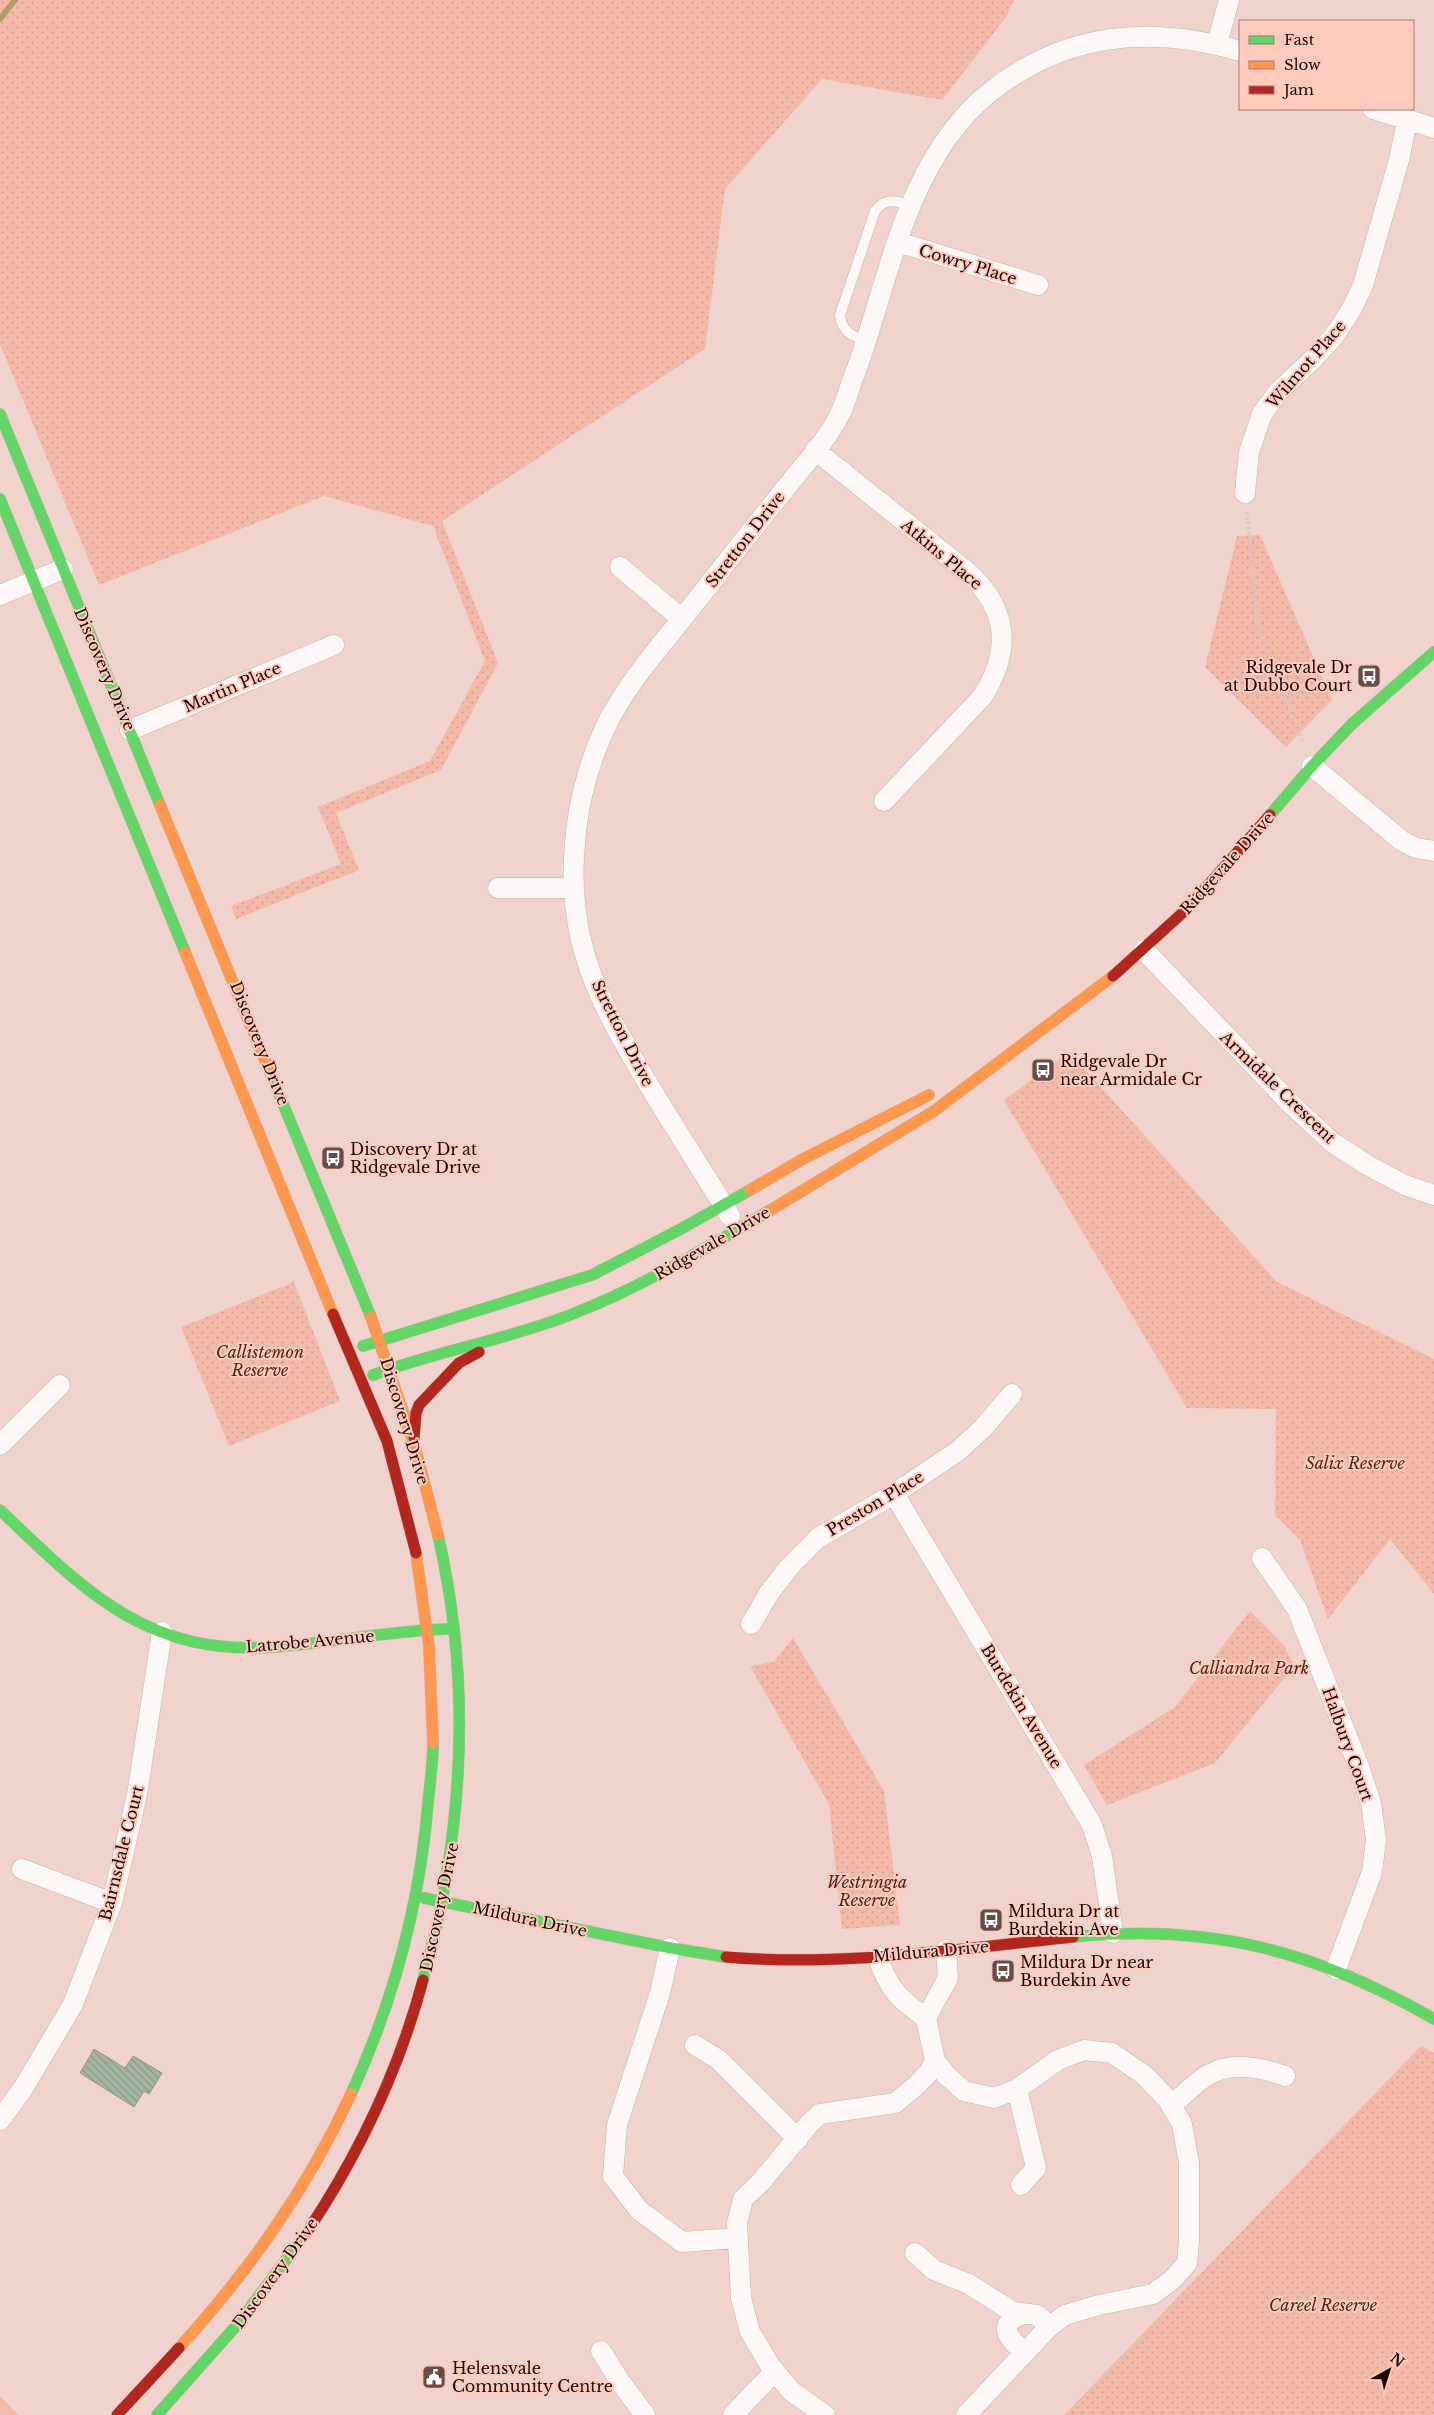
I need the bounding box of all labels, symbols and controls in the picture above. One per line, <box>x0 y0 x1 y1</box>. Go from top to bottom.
legend <box>1239 20 1414 110</box>
text: Fast <box>1284 30 1315 49</box>
text: Slow <box>1284 55 1321 74</box>
text: Jam <box>1282 80 1314 99</box>
street label: Cowry Place <box>917 240 1019 288</box>
street label: Wilmot Place <box>1262 316 1350 413</box>
street label: Stretton Drive <box>701 487 789 591</box>
street label: Atkins Place <box>897 514 986 594</box>
street label: Discovery Drive <box>70 604 140 734</box>
place label: Ridgevale Dr at Dubbo Court <box>1224 657 1352 695</box>
street label: Martin Place <box>180 658 284 716</box>
bus stop icon: Ridgevale Dr at Dubbo Court <box>1356 663 1382 689</box>
street label: Ridgevale Drive <box>1176 808 1278 918</box>
street label: Stretton Drive <box>588 976 658 1090</box>
street label: Discovery Drive <box>226 978 294 1108</box>
street label: Armidale Crescent <box>1215 1026 1340 1147</box>
place label: Ridgevale Dr near Armidale Cr <box>1060 1051 1202 1089</box>
bus stop icon: Ridgevale Dr near Armidale Cr <box>1030 1057 1056 1083</box>
place label: Discovery Dr at Ridgevale Drive <box>350 1139 480 1177</box>
bus stop icon: Discovery Dr at Ridgevale Drive <box>320 1145 346 1171</box>
street label: Ridgevale Drive <box>650 1202 774 1284</box>
park label: Callistemon Reserve <box>216 1342 304 1380</box>
street label: Discovery Drive <box>376 1355 434 1487</box>
park label: Salix Reserve <box>1305 1453 1405 1473</box>
street label: Preston Place <box>823 1466 927 1540</box>
street label: Latrobe Avenue <box>245 1625 375 1657</box>
street label: Burdekin Avenue <box>977 1640 1067 1772</box>
park label: Calliandra Park <box>1189 1658 1309 1678</box>
street label: Halbury Court <box>1318 1684 1378 1804</box>
street label: Bairnsdale Court <box>95 1783 147 1923</box>
street label: Discovery Drive <box>416 1840 462 1974</box>
park label: Westringia Reserve <box>827 1872 907 1910</box>
street label: Mildura Drive <box>471 1897 589 1941</box>
place label: Mildura Dr at Burdekin Ave <box>1008 1901 1119 1939</box>
bus stop icon: Mildura Dr at Burdekin Ave <box>978 1907 1004 1933</box>
street label: Mildura Drive <box>872 1936 990 1966</box>
place label: Mildura Dr near Burdekin Ave <box>1020 1952 1154 1990</box>
bus stop icon: Mildura Dr near Burdekin Ave <box>990 1958 1016 1984</box>
street label: Discovery Drive <box>228 2214 322 2332</box>
park label: Careel Reserve <box>1269 2295 1378 2315</box>
north arrow <box>1364 2345 1414 2395</box>
text: N <box>1386 2349 1408 2371</box>
place label: Helensvale Community Centre <box>452 2358 613 2396</box>
public building icon: Helensvale Community Centre <box>421 2364 447 2390</box>

